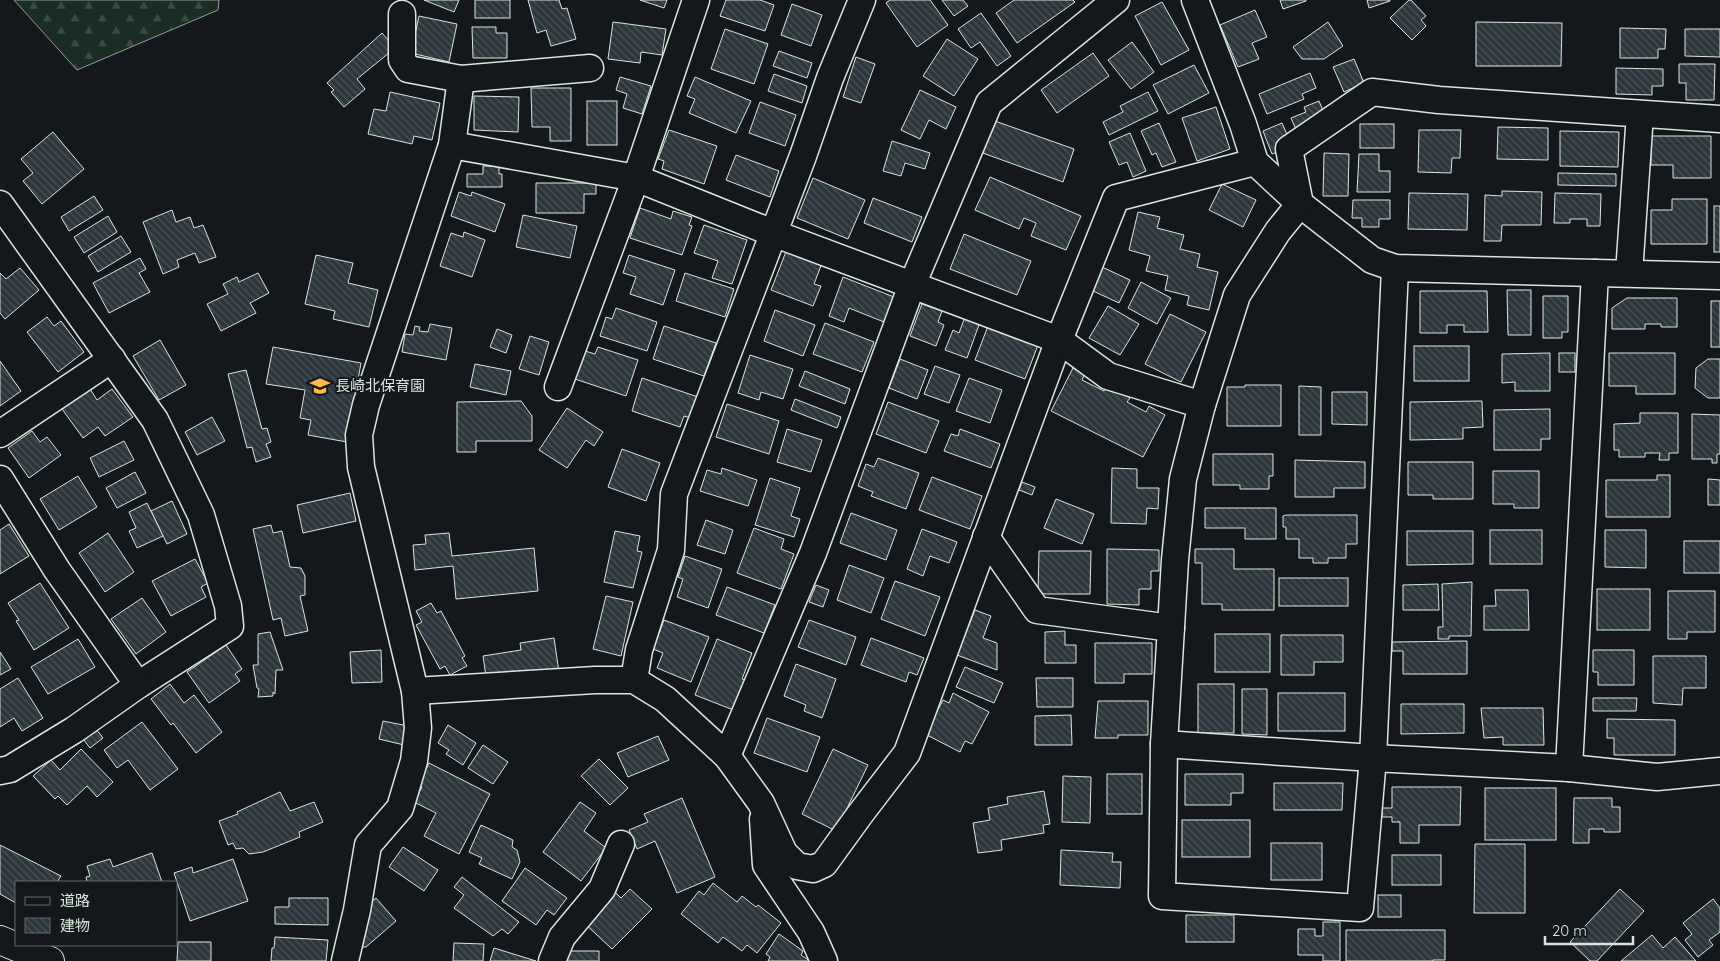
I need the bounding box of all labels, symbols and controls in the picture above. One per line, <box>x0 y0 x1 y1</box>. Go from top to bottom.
school or university icon: 長崎北保育園 <box>309 375 331 397</box>
place label: 長崎北保育園 <box>335 376 425 395</box>
legend <box>15 881 178 946</box>
text: 道路 <box>60 891 90 910</box>
scale bar <box>1545 914 1632 946</box>
text: 建物 <box>60 916 90 935</box>
text: 20 m <box>1552 921 1587 940</box>

